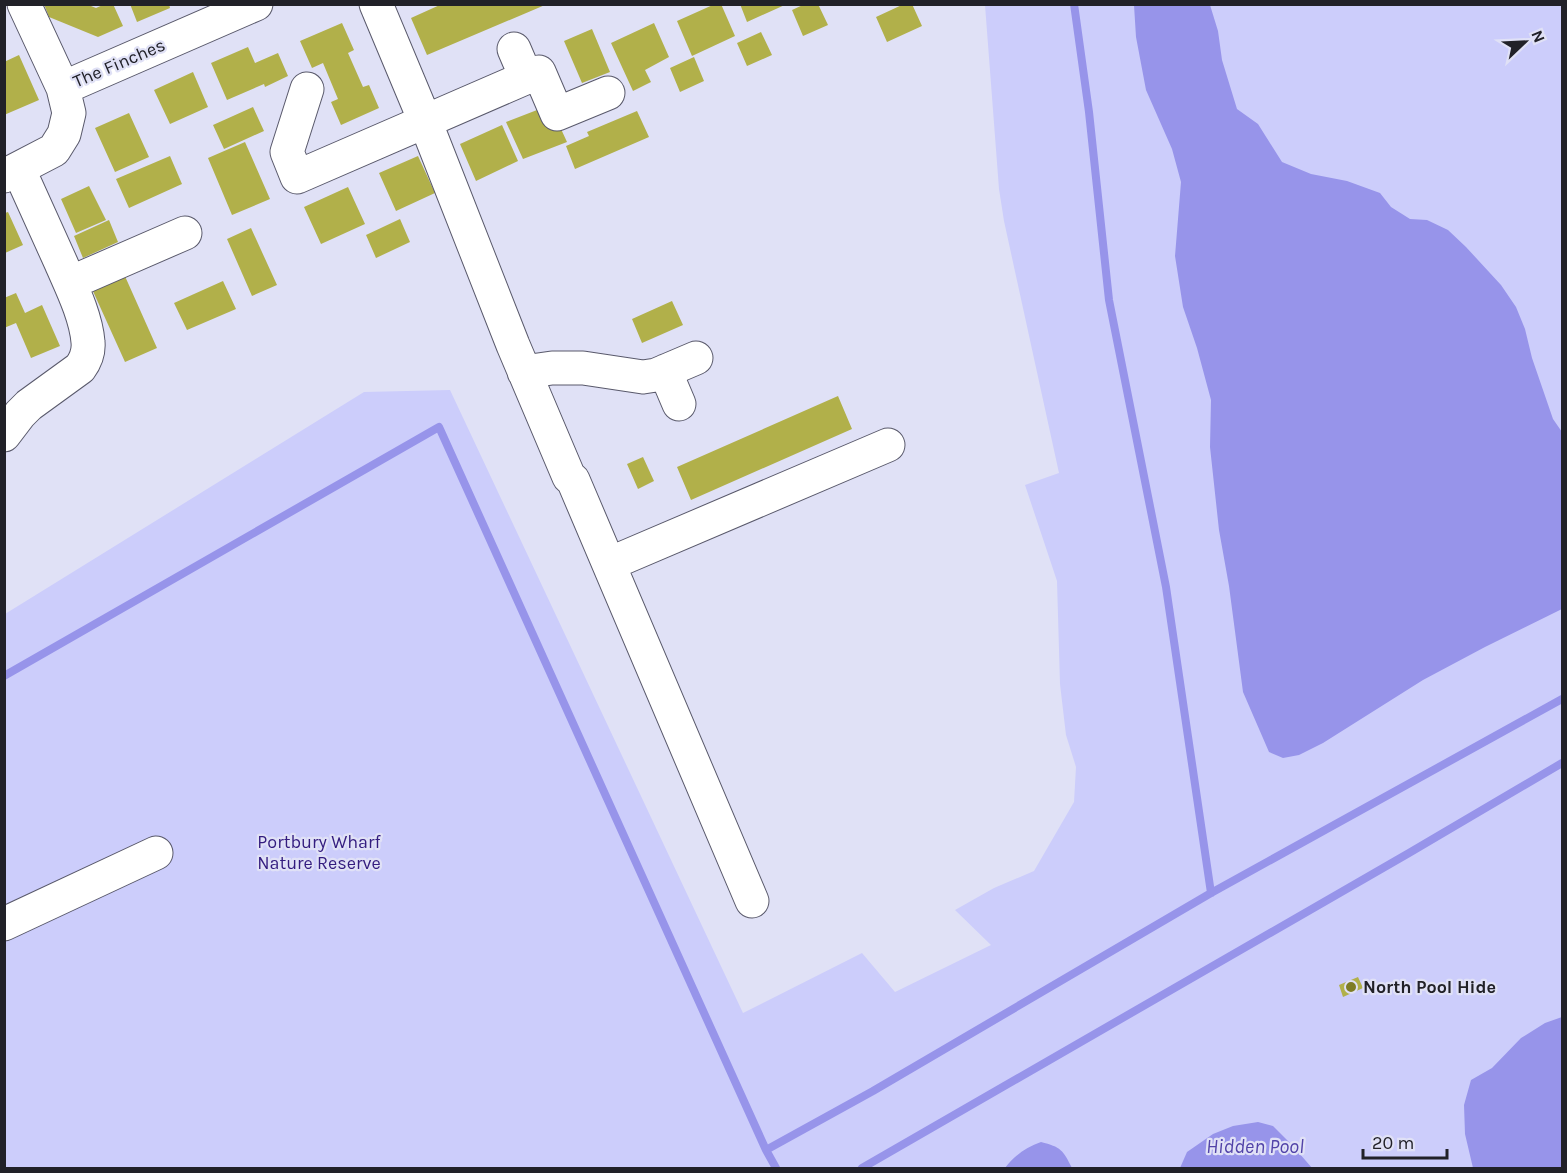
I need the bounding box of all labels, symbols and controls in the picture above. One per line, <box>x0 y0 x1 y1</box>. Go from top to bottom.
north arrow <box>1495 12 1555 72</box>
text: N <box>1527 27 1549 45</box>
street label: The Finches <box>70 34 168 92</box>
park label: Portbury Wharf Nature Reserve <box>257 831 381 874</box>
place label: North Pool Hide <box>1363 976 1496 998</box>
marker: North Pool Hide <box>1344 980 1358 994</box>
scale bar <box>1363 1122 1447 1160</box>
text: 20 m <box>1372 1132 1414 1154</box>
water label: Hidden Pool <box>1206 1135 1304 1158</box>

